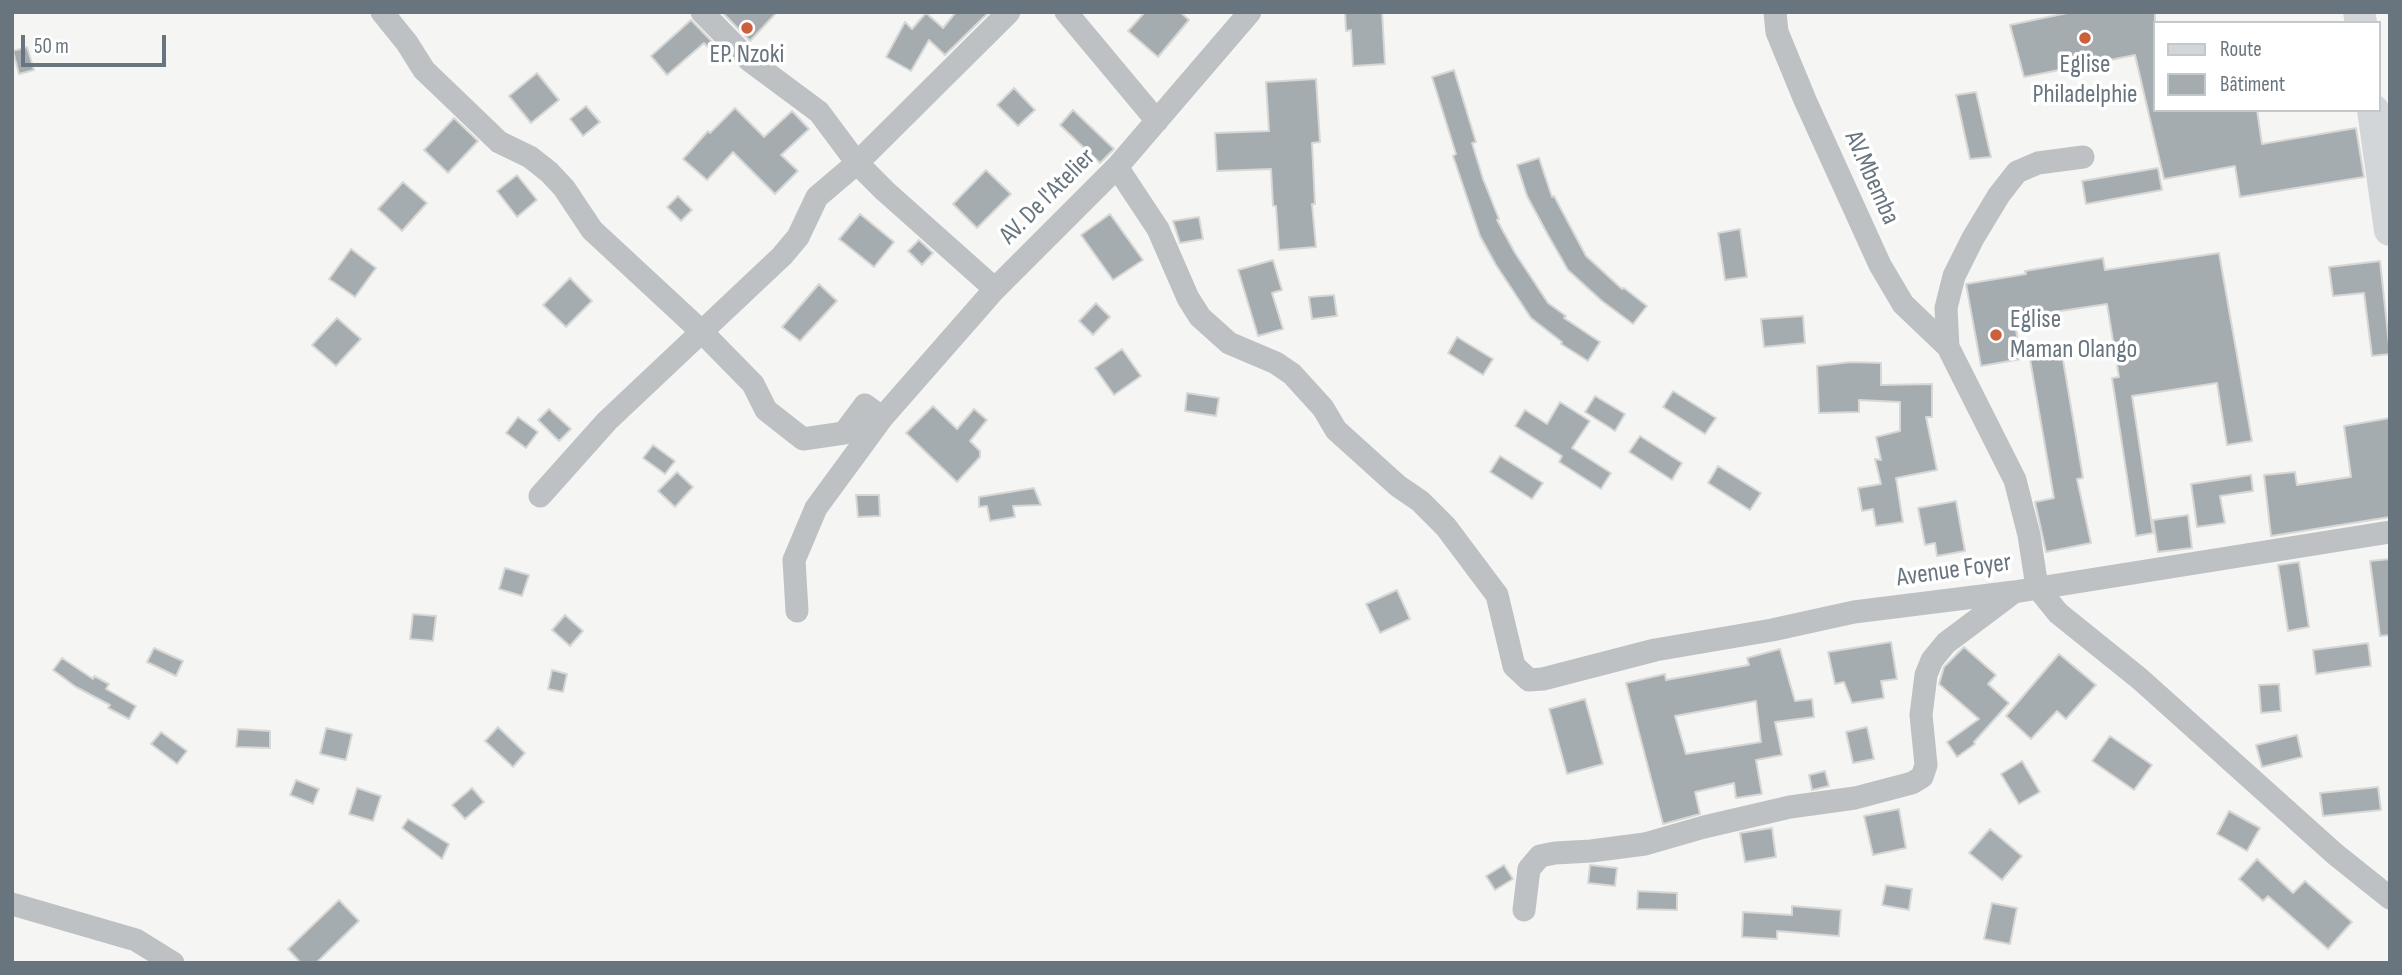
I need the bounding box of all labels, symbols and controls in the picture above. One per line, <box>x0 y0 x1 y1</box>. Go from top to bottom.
marker: EP. Nzoki <box>739 20 755 36</box>
scale bar <box>24 21 170 65</box>
legend <box>2154 21 2381 112</box>
marker: Eglise Philadelphie <box>2077 30 2093 46</box>
text: 50 m <box>34 34 69 59</box>
text: Route <box>2220 37 2262 62</box>
place label: EP. Nzoki <box>710 39 784 71</box>
place label: Eglise Philadelphie <box>2032 49 2138 110</box>
text: Bâtiment <box>2220 72 2285 97</box>
street label: AV.Mbemba <box>1837 126 1905 230</box>
street label: AV. De l'Atelier <box>994 143 1102 251</box>
place label: Eglise Maman Olango <box>2010 304 2137 366</box>
marker: Eglise Maman Olango <box>1988 327 2004 343</box>
street label: Avenue Foyer <box>1895 548 2013 594</box>

